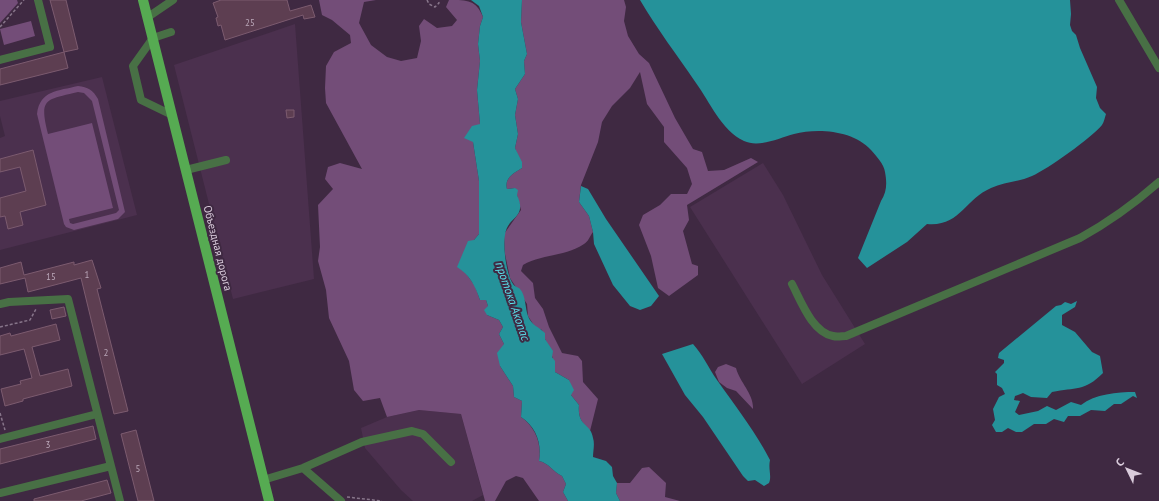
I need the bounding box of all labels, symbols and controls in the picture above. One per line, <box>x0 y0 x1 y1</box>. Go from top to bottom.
house number: 25 <box>245 17 255 28</box>
street label: Объездная дорога <box>201 204 235 292</box>
water label: протока Акопас <box>492 260 534 343</box>
house number: 1 <box>85 269 90 280</box>
house number: 15 <box>46 271 56 282</box>
house number: 2 <box>104 347 109 358</box>
house number: 3 <box>46 439 51 450</box>
north arrow <box>1107 449 1147 489</box>
text: С <box>1112 455 1127 469</box>
house number: 5 <box>136 463 141 474</box>

